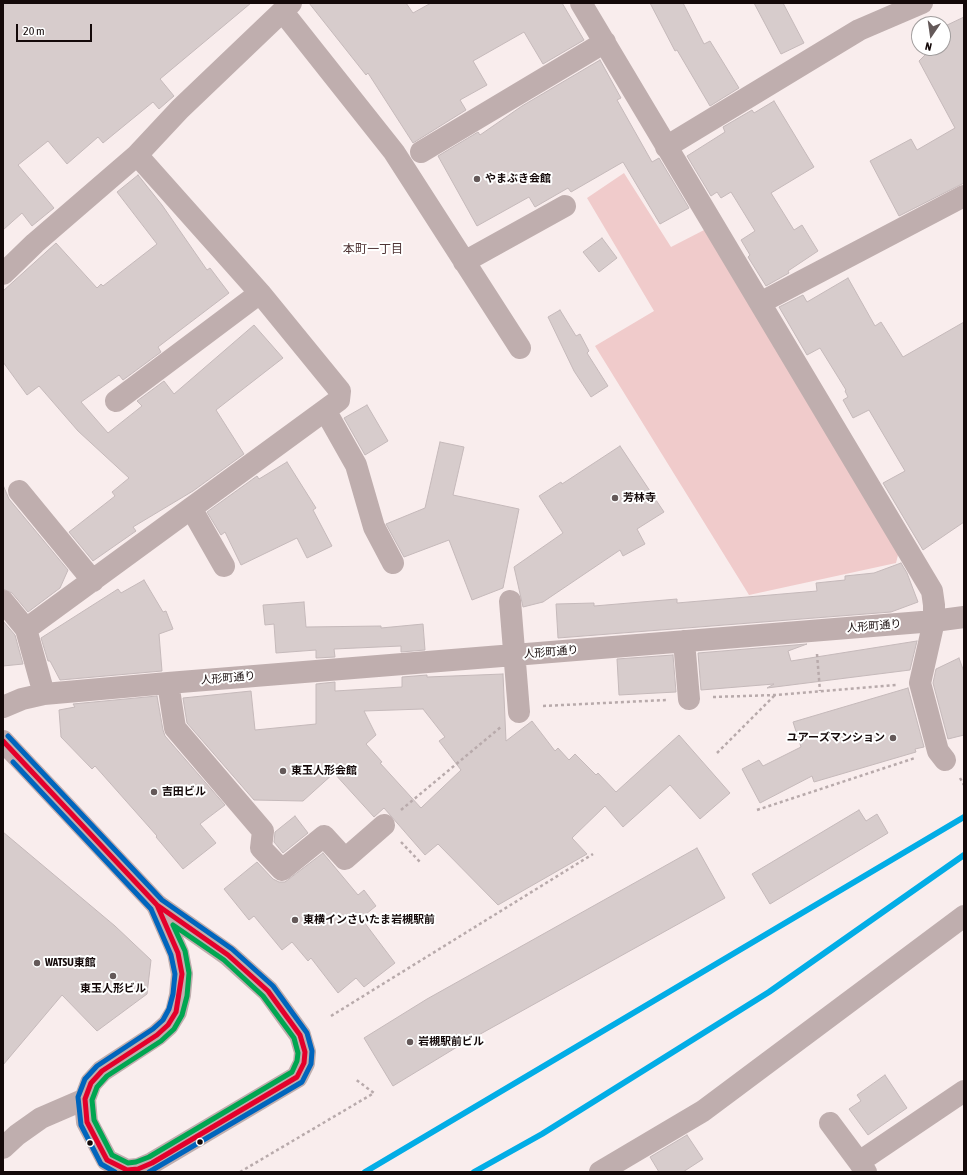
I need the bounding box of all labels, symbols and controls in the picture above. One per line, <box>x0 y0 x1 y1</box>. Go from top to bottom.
scale bar <box>18 16 94 42</box>
north arrow <box>911 16 951 56</box>
text: 20 m <box>23 24 45 38</box>
text: N <box>924 40 933 53</box>
place label: やまぶき会館 <box>485 172 551 186</box>
marker: やまぶき会館 <box>472 174 482 184</box>
district label: 本町一丁目 <box>343 242 403 256</box>
place label: 芳林寺 <box>623 491 656 505</box>
marker: 芳林寺 <box>610 493 620 503</box>
street label: 人形町通り <box>846 617 902 635</box>
street label: 人形町通り <box>523 643 579 661</box>
street label: 人形町通り <box>200 669 256 687</box>
place label: ユアーズマンション <box>787 731 885 745</box>
marker: ユアーズマンション <box>888 733 898 743</box>
place label: 東玉人形会館 <box>291 764 357 778</box>
marker: 東玉人形会館 <box>278 766 288 776</box>
place label: 吉田ビル <box>162 785 206 799</box>
marker: 吉田ビル <box>149 787 159 797</box>
place label: 東横インさいたま岩槻駅前 <box>303 913 435 927</box>
marker: 東横インさいたま岩槻駅前 <box>290 915 300 925</box>
place label: WATSU東館 <box>45 956 96 970</box>
marker: WATSU東館 <box>32 958 42 968</box>
marker: 東玉人形ビル <box>108 971 118 981</box>
place label: 東玉人形ビル <box>80 982 146 996</box>
place label: 岩槻駅前ビル <box>418 1035 484 1049</box>
marker: 岩槻駅前ビル <box>405 1037 415 1047</box>
unlabelled marker <box>195 1137 205 1147</box>
unlabelled marker <box>85 1138 95 1148</box>

